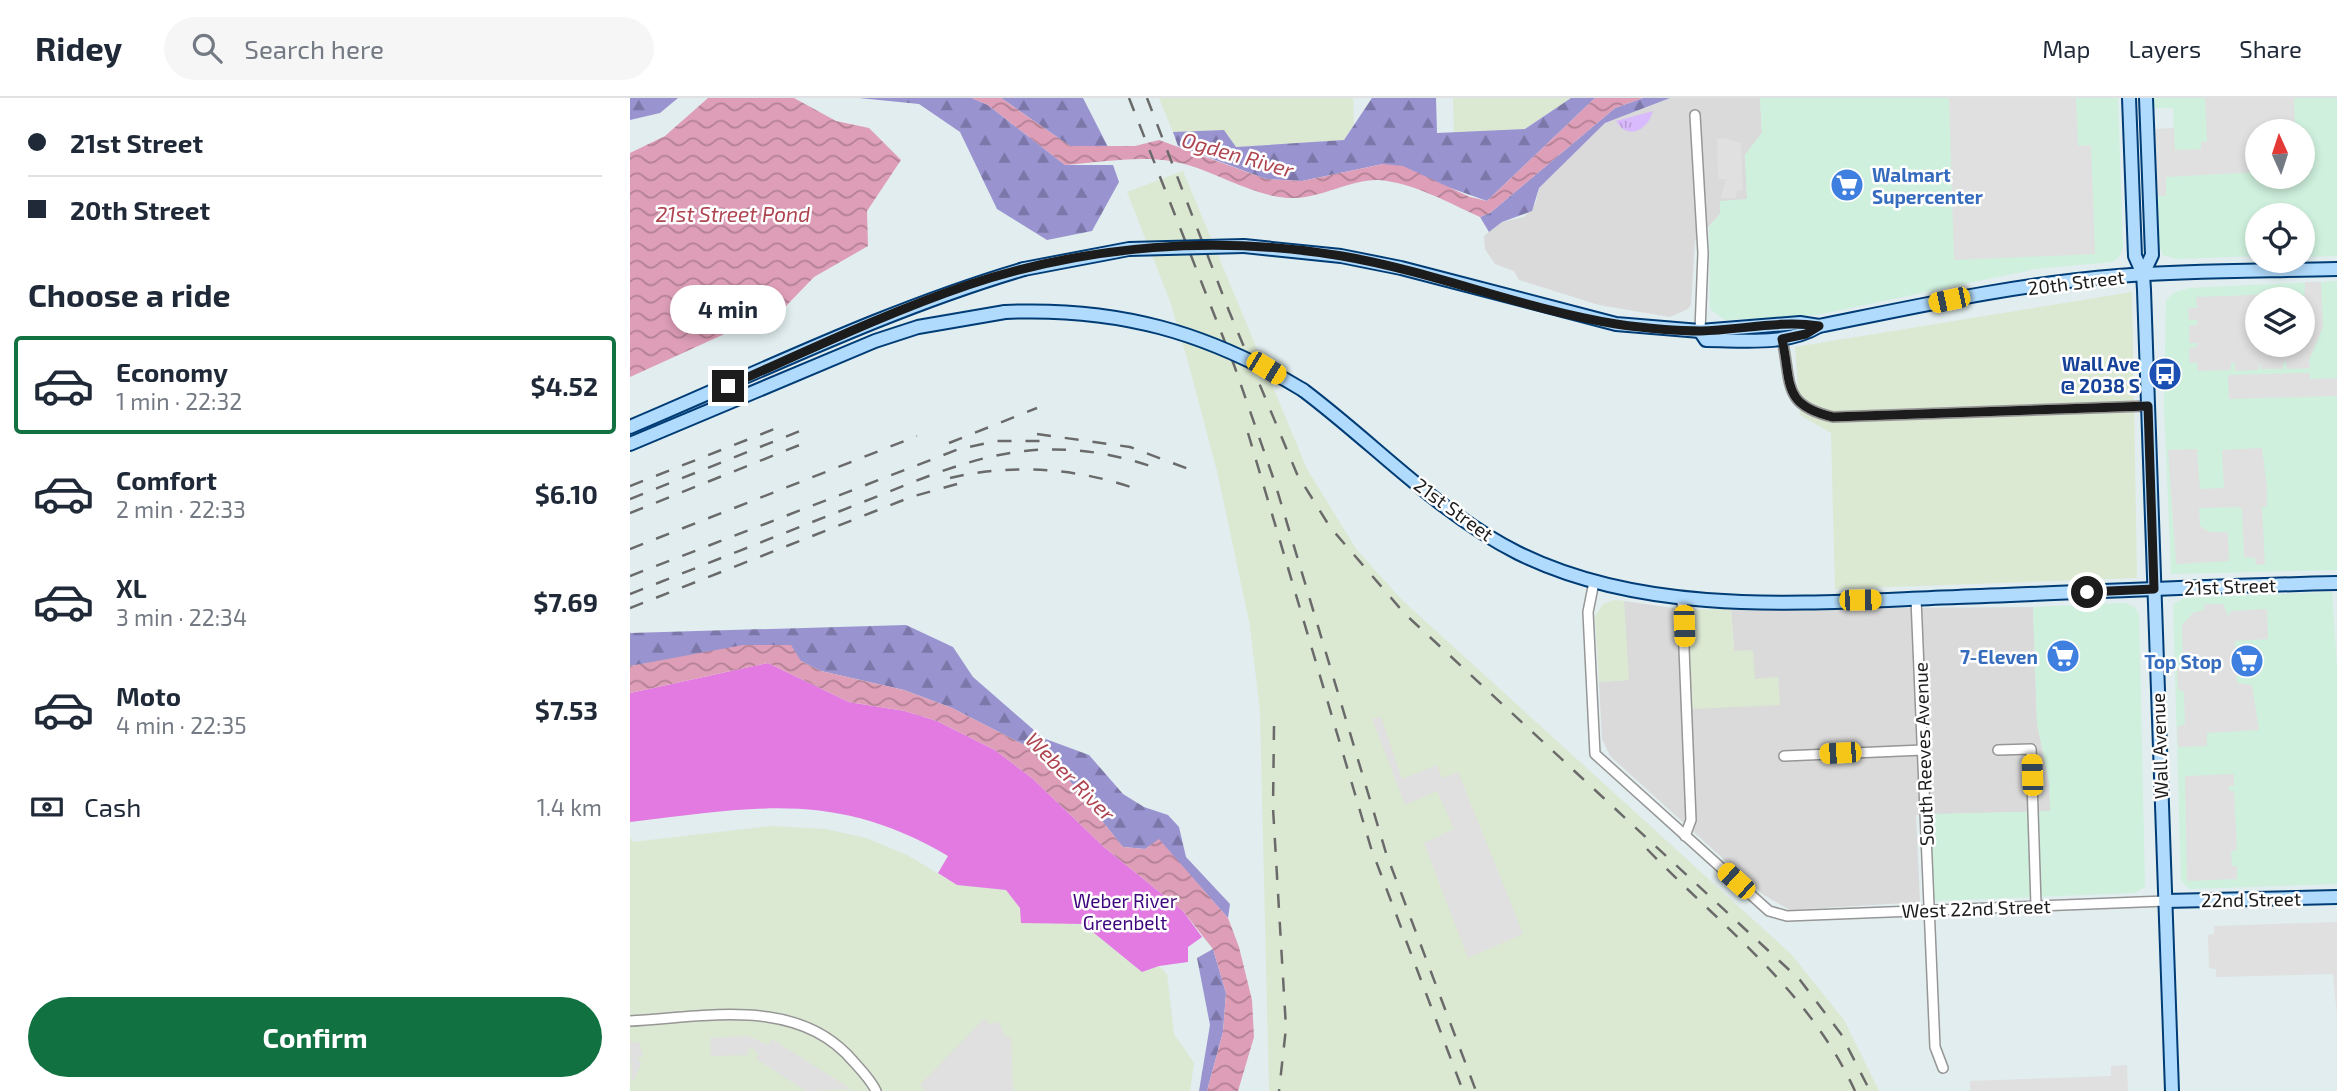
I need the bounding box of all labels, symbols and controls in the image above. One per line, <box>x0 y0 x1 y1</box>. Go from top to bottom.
search box <box>164 17 654 80</box>
text: Ridey <box>35 28 122 68</box>
icon: search <box>188 29 226 67</box>
text: Search here <box>244 33 384 64</box>
text: Map <box>2042 34 2090 63</box>
text: Layers <box>2128 34 2201 63</box>
text: Share <box>2239 34 2302 63</box>
north arrow <box>2245 119 2315 189</box>
map controls <box>2245 119 2315 357</box>
water label: Ogden River <box>1179 126 1297 182</box>
text: 21st Street <box>70 127 203 158</box>
place label: Walmart Supercenter <box>1872 163 1983 208</box>
supermarket icon: Walmart Supercenter <box>1828 166 1866 204</box>
text: 20th Street <box>70 194 210 225</box>
water label: 21st Street Pond <box>656 201 810 226</box>
button: locate <box>2245 203 2315 273</box>
street label: 20th Street <box>2026 265 2126 299</box>
text: Choose a ride <box>28 275 231 313</box>
callout: 4 min <box>670 285 786 334</box>
car <box>1927 285 1972 315</box>
button: layers <box>2245 287 2315 357</box>
text: 4 min <box>698 295 758 323</box>
car <box>1243 348 1290 388</box>
place label: Wall Ave @ 2038 S <box>2061 352 2140 397</box>
icon: car <box>32 354 95 417</box>
bus stop icon: Wall Ave @ 2038 S <box>2146 355 2184 393</box>
text: Economy <box>116 356 228 387</box>
text: $4.52 <box>531 370 598 401</box>
route end <box>712 370 744 402</box>
text: 1 min · 22:32 <box>116 387 242 415</box>
icon: car <box>32 462 95 525</box>
text: Comfort <box>116 464 217 495</box>
street label: 21st Street <box>1410 473 1498 545</box>
text: $6.10 <box>535 478 598 509</box>
text: 2 min · 22:33 <box>116 495 246 523</box>
icon: car <box>32 570 95 633</box>
text: XL <box>116 572 147 603</box>
street label: 21st Street <box>2184 573 2276 599</box>
route start <box>2071 576 2103 608</box>
text: $7.69 <box>533 586 598 617</box>
car <box>1839 589 1882 611</box>
text: 3 min · 22:34 <box>116 603 247 631</box>
car <box>1673 605 1696 647</box>
supermarket icon: 7-Eleven <box>2044 637 2082 675</box>
supermarket icon: Top Stop <box>2228 642 2266 680</box>
place label: 7-Eleven <box>1960 645 2038 668</box>
place label: Top Stop <box>2144 650 2222 673</box>
street label: South Reeves Avenue <box>1908 662 1938 846</box>
icon: car <box>32 678 95 741</box>
text: Moto <box>116 680 181 711</box>
street label: Wall Avenue <box>2146 692 2172 800</box>
text: $7.53 <box>535 694 598 725</box>
text: 4 min · 22:35 <box>116 711 247 739</box>
water label: Weber River <box>1021 726 1121 826</box>
car <box>1819 741 1862 765</box>
car <box>2021 754 2044 796</box>
icon: cash <box>28 788 66 826</box>
text: Cash <box>84 791 141 822</box>
text: 1.4 km <box>537 793 602 821</box>
car <box>1714 859 1759 903</box>
street label: 22nd Street <box>2201 887 2301 911</box>
park label: Weber River Greenbelt <box>1073 889 1178 934</box>
street label: West 22nd Street <box>1901 894 2051 922</box>
button: Confirm <box>28 997 602 1077</box>

